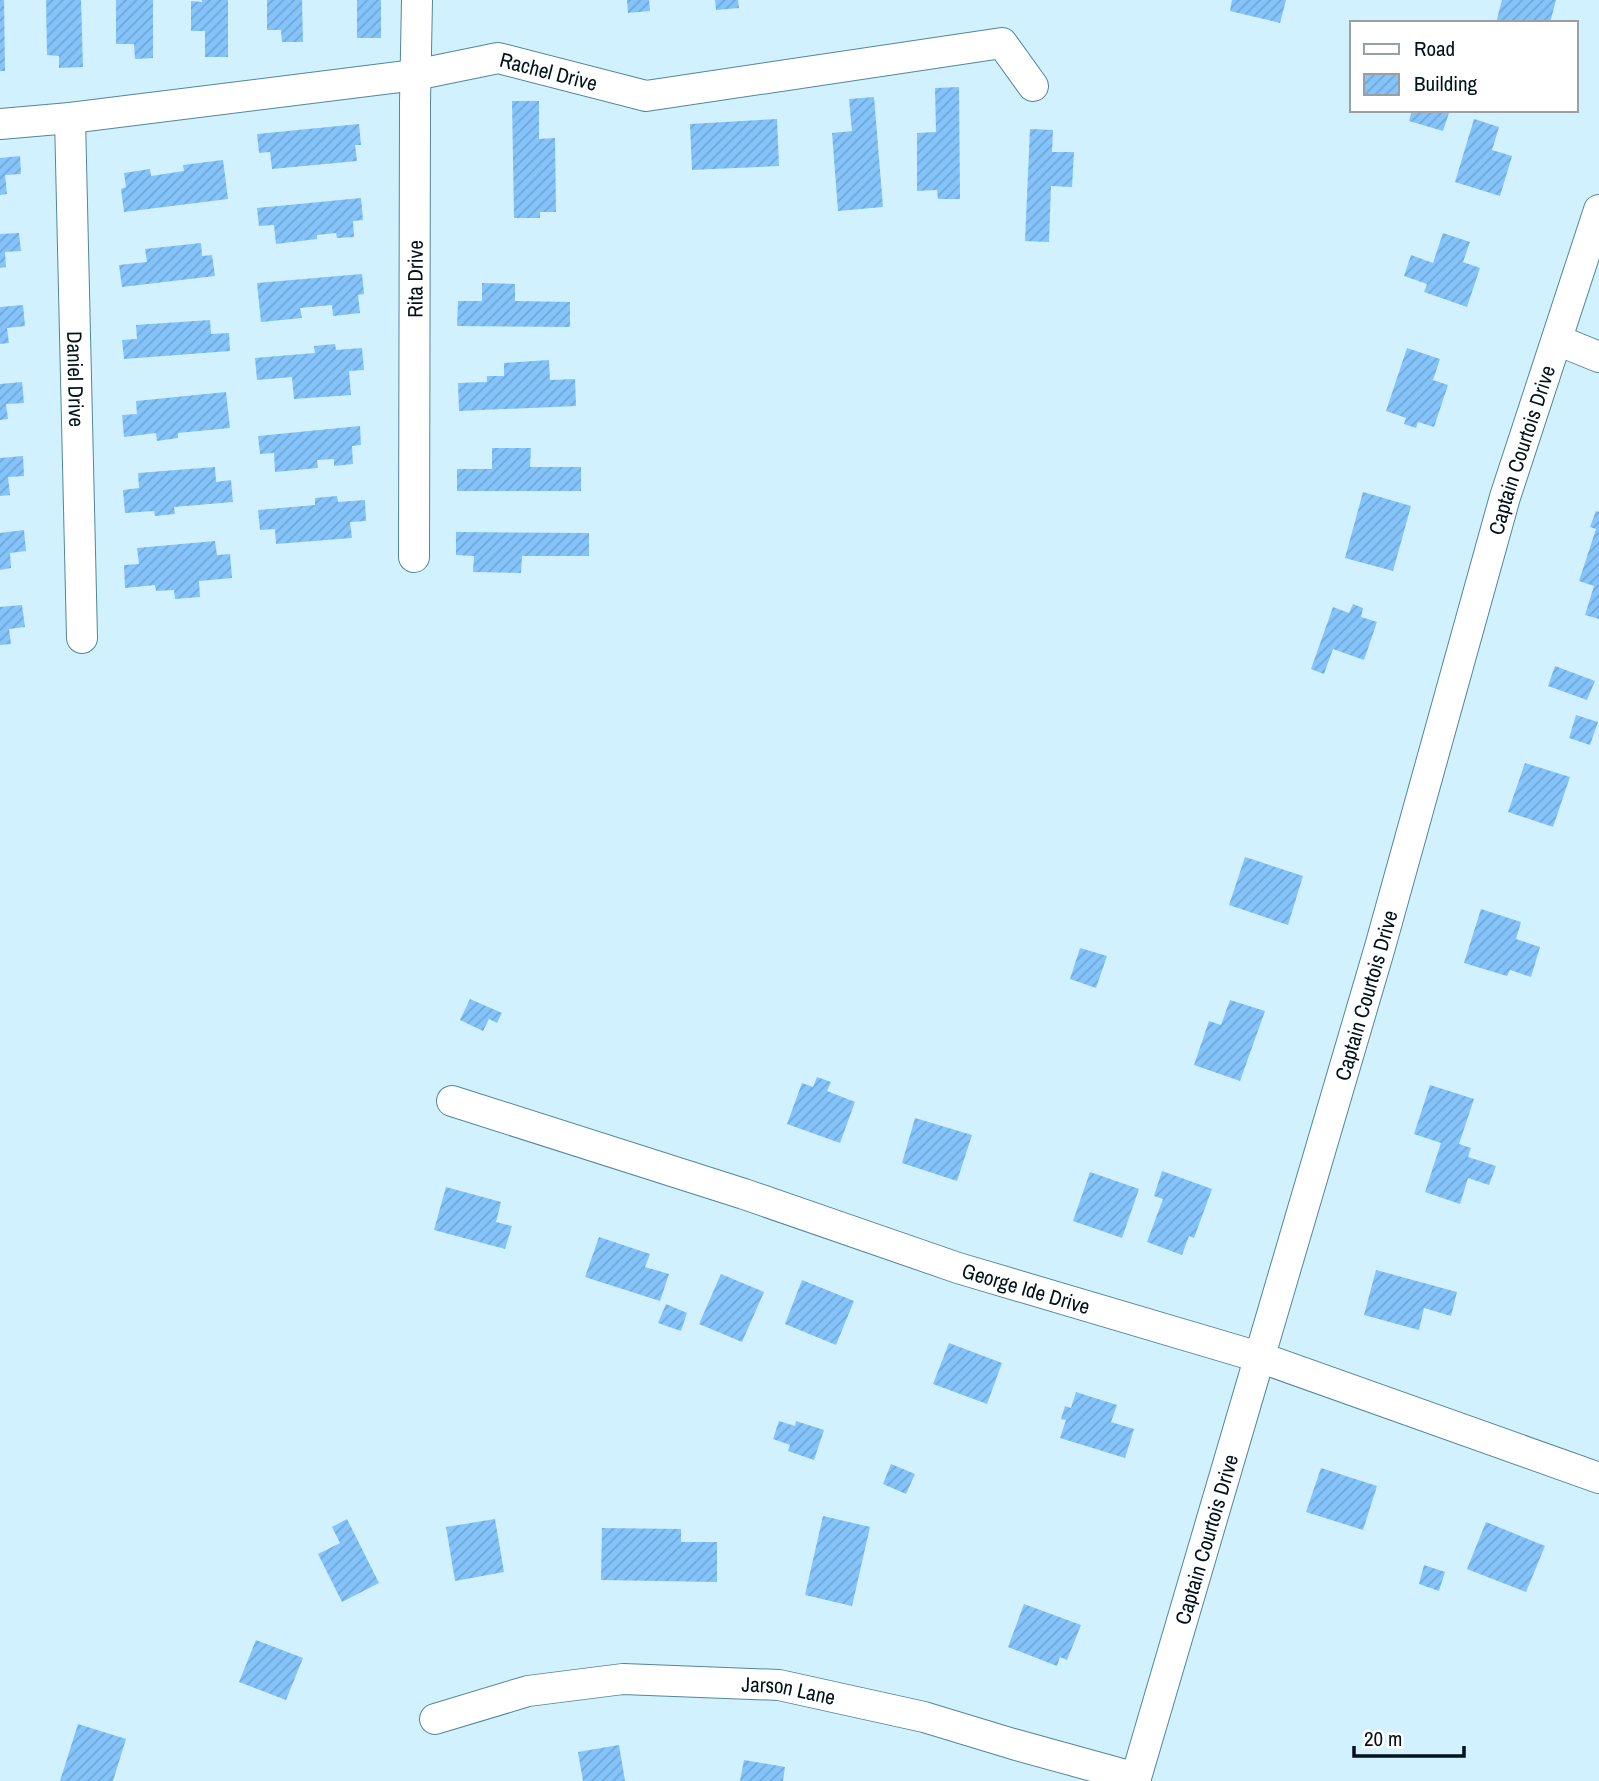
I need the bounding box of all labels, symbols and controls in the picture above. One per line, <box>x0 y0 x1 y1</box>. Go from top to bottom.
legend <box>1350 21 1578 112</box>
text: Road <box>1414 34 1455 63</box>
street label: Rachel Drive <box>497 45 601 97</box>
text: Building <box>1414 69 1478 98</box>
street label: Rita Drive <box>400 240 429 318</box>
street label: Daniel Drive <box>60 331 92 427</box>
street label: Captain Courtois Drive <box>1481 361 1562 538</box>
street label: Captain Courtois Drive <box>1327 907 1404 1084</box>
street label: George Ide Drive <box>959 1256 1094 1321</box>
street label: Captain Courtois Drive <box>1167 1451 1245 1628</box>
street label: Jarson Lane <box>741 1669 838 1712</box>
scale bar <box>1354 1714 1464 1758</box>
text: 20 m <box>1364 1724 1402 1753</box>

